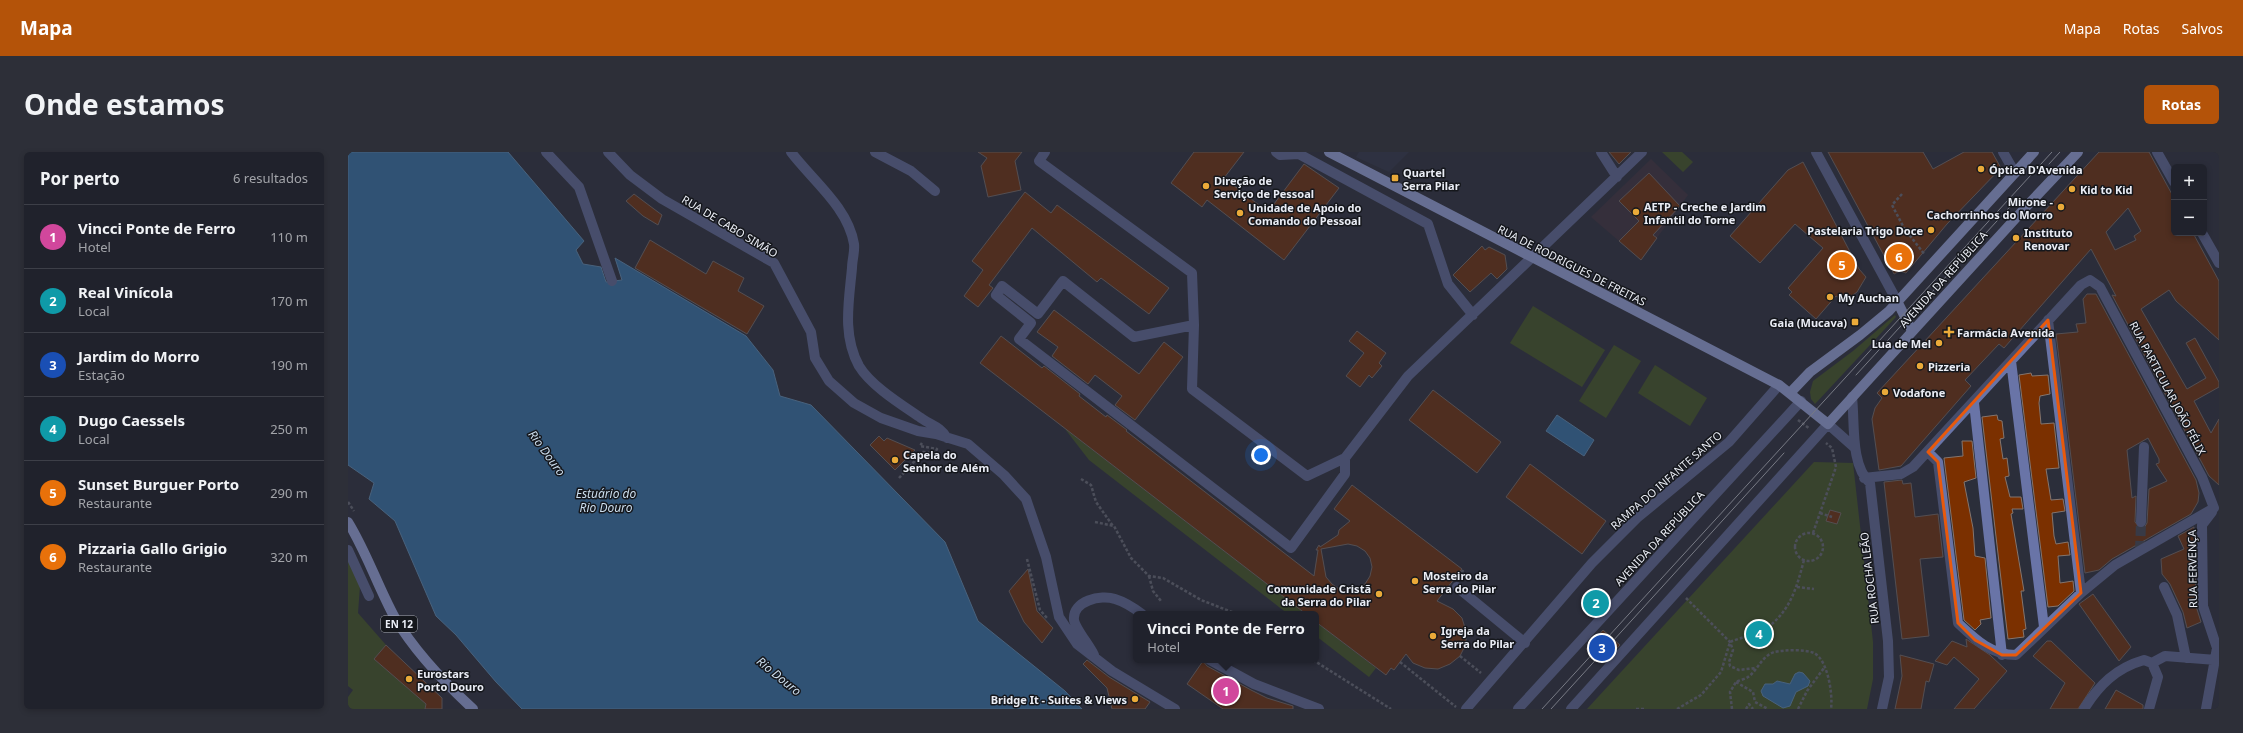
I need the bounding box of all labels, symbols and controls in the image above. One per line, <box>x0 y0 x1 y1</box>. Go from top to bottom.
text: Mapa <box>20 15 73 41</box>
text: Mapa <box>2064 19 2101 38</box>
text: Rotas <box>2123 19 2160 38</box>
text: Salvos <box>2182 19 2223 38</box>
text: Onde estamos <box>24 85 225 123</box>
button: Rotas <box>2144 85 2219 124</box>
place label: Óptica D'Avenida <box>1989 162 2083 177</box>
marker: Óptica D'Avenida <box>1976 164 1986 174</box>
map controls <box>2171 164 2207 236</box>
button: + <box>2171 164 2207 200</box>
place label: Quartel Serra Pilar <box>1403 165 1460 193</box>
text: Por perto <box>40 167 120 190</box>
text: 6 resultados <box>233 169 308 187</box>
place label: Direção de Serviço de Pessoal <box>1214 173 1314 201</box>
marker: Quartel Serra Pilar <box>1390 173 1400 183</box>
marker: Direção de Serviço de Pessoal <box>1201 181 1211 191</box>
place label: Kid to Kid <box>2080 182 2133 197</box>
marker: Kid to Kid <box>2067 184 2077 194</box>
street label: RUA DE CABO SIMÃO <box>679 191 781 261</box>
place label: Mirone - Cachorrinhos do Morro <box>1927 194 2053 222</box>
place label: AETP - Creche e Jardim Infantil do Torne <box>1644 199 1766 227</box>
place label: Unidade de Apoio do Comando do Pessoal <box>1248 200 1361 228</box>
button: − <box>2171 200 2207 236</box>
marker: Mirone - Cachorrinhos do Morro <box>2056 202 2066 212</box>
marker: AETP - Creche e Jardim Infantil do Torne <box>1631 207 1641 217</box>
marker: Unidade de Apoio do Comando do Pessoal <box>1235 208 1245 218</box>
text: Vincci Ponte de Ferro <box>78 218 236 238</box>
street label: RUA DE RODRIGUES DE FREITAS <box>1495 221 1649 309</box>
place label: Pastelaria Trigo Doce <box>1807 223 1923 238</box>
marker: Pastelaria Trigo Doce <box>1926 225 1936 235</box>
place label: Instituto Renovar <box>2024 225 2073 253</box>
street label: AVENIDA DA REPÚBLICA <box>1896 227 1991 330</box>
text: 1 <box>49 228 57 246</box>
text: 110 m <box>270 228 308 246</box>
marker: Instituto Renovar <box>2011 233 2021 243</box>
text: Hotel <box>78 238 111 256</box>
pin: 6 <box>1886 242 1912 272</box>
pin: 5 <box>1829 250 1855 280</box>
text: Real Vinícola <box>78 282 173 302</box>
place label: My Auchan <box>1838 290 1899 305</box>
text: 2 <box>49 292 57 310</box>
text: 170 m <box>270 292 308 310</box>
marker: My Auchan <box>1825 292 1835 302</box>
text: Local <box>78 302 110 320</box>
place label: Gaia (Mucava) <box>1770 315 1847 330</box>
marker: Gaia (Mucava) <box>1850 317 1860 327</box>
street label: RUA PARTICULAR JOÃO FÉLIX <box>2126 319 2210 458</box>
place label: Farmácia Avenida <box>1957 325 2055 340</box>
marker: Farmácia Avenida <box>1944 327 1954 337</box>
place label: Lua de Mel <box>1872 336 1931 351</box>
marker: Lua de Mel <box>1934 338 1944 348</box>
text: Jardim do Morro <box>78 346 200 366</box>
text: 3 <box>49 356 57 374</box>
text: 190 m <box>270 356 308 374</box>
place label: Pizzeria <box>1928 359 1970 374</box>
marker: Pizzeria <box>1915 361 1925 371</box>
text: Estação <box>78 366 125 384</box>
place label: Vodafone <box>1893 385 1946 400</box>
marker: Vodafone <box>1880 387 1890 397</box>
text: Dugo Caessels <box>78 410 185 430</box>
text: 4 <box>49 420 57 438</box>
text: 250 m <box>270 420 308 438</box>
water label: Rio Douro <box>525 427 570 480</box>
street label: RAMPA DO INFANTE SANTO <box>1607 427 1725 533</box>
text: Local <box>78 430 110 448</box>
your location <box>1251 445 1271 465</box>
place label: Capela do Senhor de Além <box>903 447 989 475</box>
marker: Capela do Senhor de Além <box>890 455 900 465</box>
text: Sunset Burguer Porto <box>78 474 239 494</box>
text: 5 <box>49 484 57 502</box>
text: 290 m <box>270 484 308 502</box>
water label: Estuário do Rio Douro <box>576 485 637 516</box>
street label: AVENIDA DA REPÚBLICA <box>1611 486 1708 589</box>
text: Restaurante <box>78 494 152 512</box>
street label: RUA FERVENÇA <box>2184 529 2200 608</box>
street label: RUA ROCHA LEÃO <box>1856 531 1882 625</box>
text: Pizzaria Gallo Grigio <box>78 538 227 558</box>
text: 6 <box>49 548 57 566</box>
text: 320 m <box>270 548 308 566</box>
text: Restaurante <box>78 558 152 576</box>
place label: Mosteiro da Serra do Pilar <box>1423 568 1496 596</box>
marker: Mosteiro da Serra do Pilar <box>1410 576 1420 586</box>
place label: Comunidade Cristã da Serra do Pilar <box>1267 581 1371 609</box>
pin: 2 <box>1583 588 1609 618</box>
marker: Comunidade Cristã da Serra do Pilar <box>1374 589 1384 599</box>
popup <box>1133 611 1319 663</box>
road number: EN 12 <box>381 616 417 632</box>
text: Vincci Ponte de Ferro <box>1147 618 1305 638</box>
pin: 4 <box>1746 619 1772 649</box>
place label: Igreja da Serra do Pilar <box>1441 623 1514 651</box>
marker: Igreja da Serra do Pilar <box>1428 631 1438 641</box>
pin: 3 <box>1589 633 1615 663</box>
text: Hotel <box>1147 638 1180 656</box>
water label: Rio Douro <box>753 653 805 699</box>
place label: Eurostars Porto Douro <box>417 666 484 694</box>
marker: Eurostars Porto Douro <box>404 674 414 684</box>
pin: 1 <box>1213 676 1239 706</box>
place label: Bridge It - Suites & Views <box>991 692 1127 707</box>
marker: Bridge It - Suites & Views <box>1130 694 1140 704</box>

